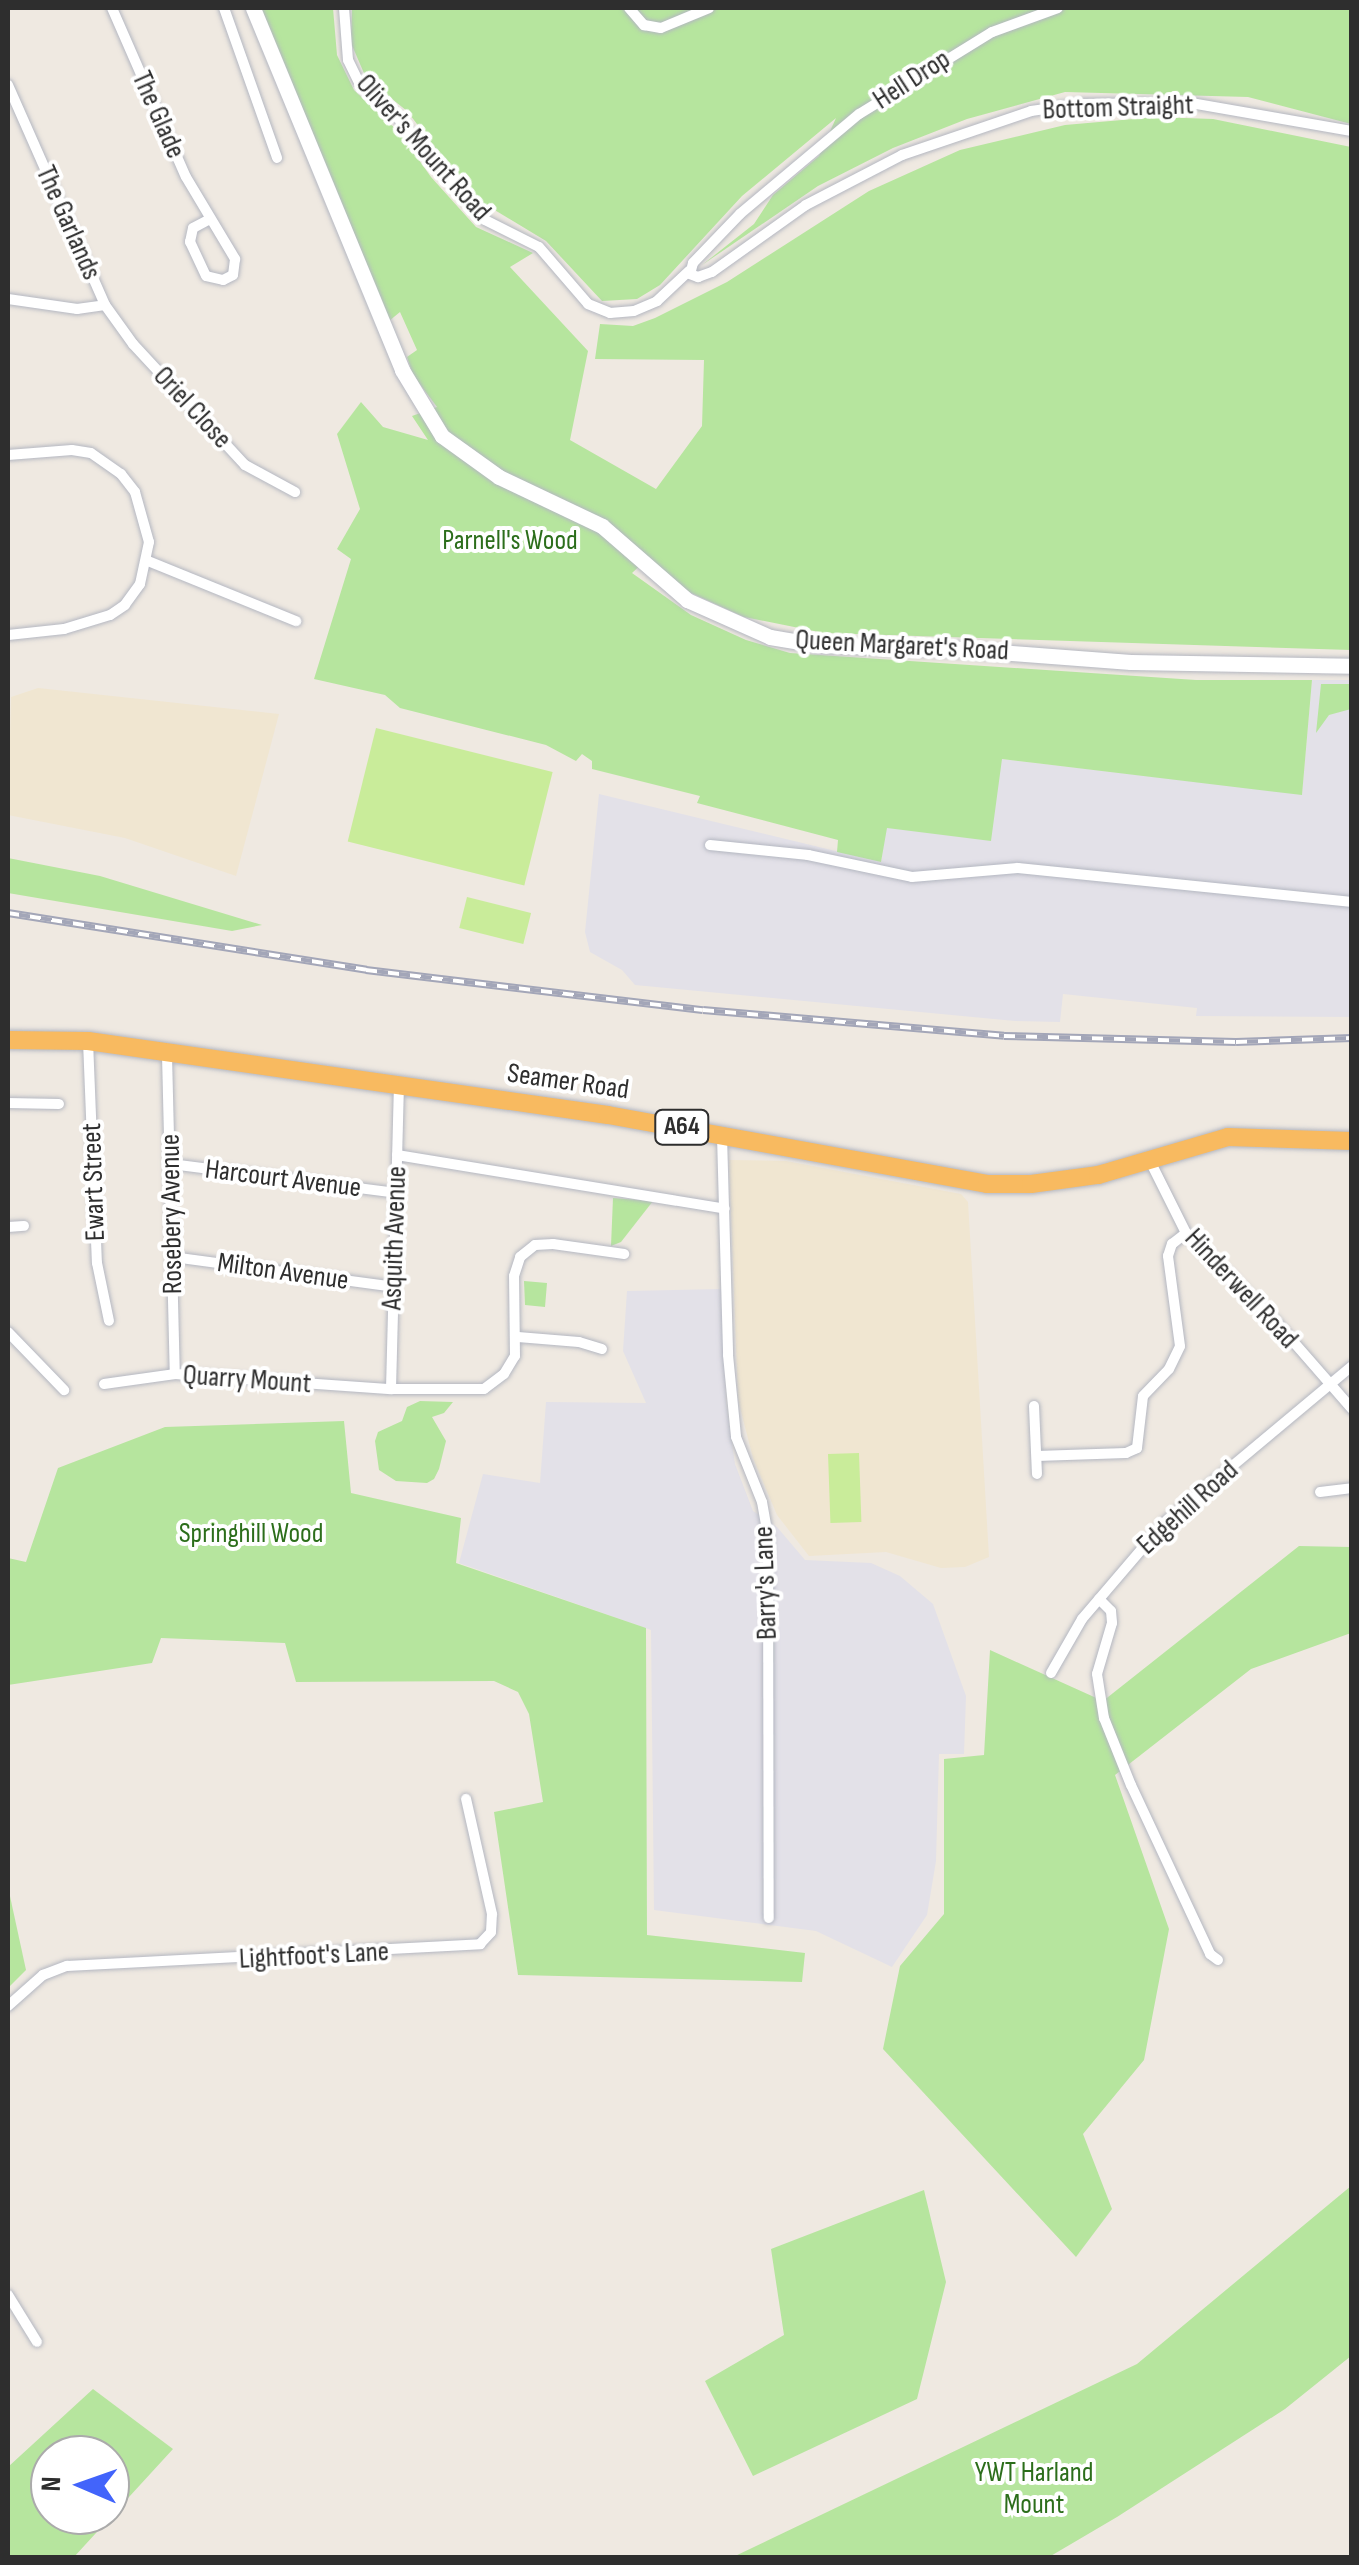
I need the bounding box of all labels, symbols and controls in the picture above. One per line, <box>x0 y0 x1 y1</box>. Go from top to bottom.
street label: Hell Drop <box>867 43 957 117</box>
street label: The Glade <box>124 66 192 164</box>
street label: Oliver's Mount Road <box>348 68 498 228</box>
street label: Bottom Straight <box>1042 89 1194 127</box>
street label: The Garlands <box>28 161 108 285</box>
street label: Oriel Close <box>146 360 238 456</box>
park label: Parnell's Wood <box>442 524 578 558</box>
street label: Queen Margaret's Road <box>794 624 1010 668</box>
street label: Seamer Road <box>505 1057 631 1107</box>
road number: A64 <box>652 1107 712 1147</box>
street label: Ewart Street <box>75 1122 113 1242</box>
street label: Rosebery Avenue <box>154 1134 190 1294</box>
street label: Harcourt Avenue <box>203 1153 363 1205</box>
street label: Asquith Avenue <box>376 1165 414 1311</box>
street label: Hinderwell Road <box>1177 1222 1305 1356</box>
street label: Milton Avenue <box>215 1246 351 1298</box>
street label: Quarry Mount <box>182 1359 312 1401</box>
street label: Edgehill Road <box>1131 1454 1245 1562</box>
park label: Springhill Wood <box>179 1517 323 1551</box>
street label: Barry's Lane <box>747 1526 785 1640</box>
street label: Lightfoot's Lane <box>238 1935 390 1977</box>
north arrow <box>30 2435 130 2535</box>
park label: YWT Harland Mount <box>975 2456 1093 2522</box>
text: N <box>35 2476 68 2492</box>

